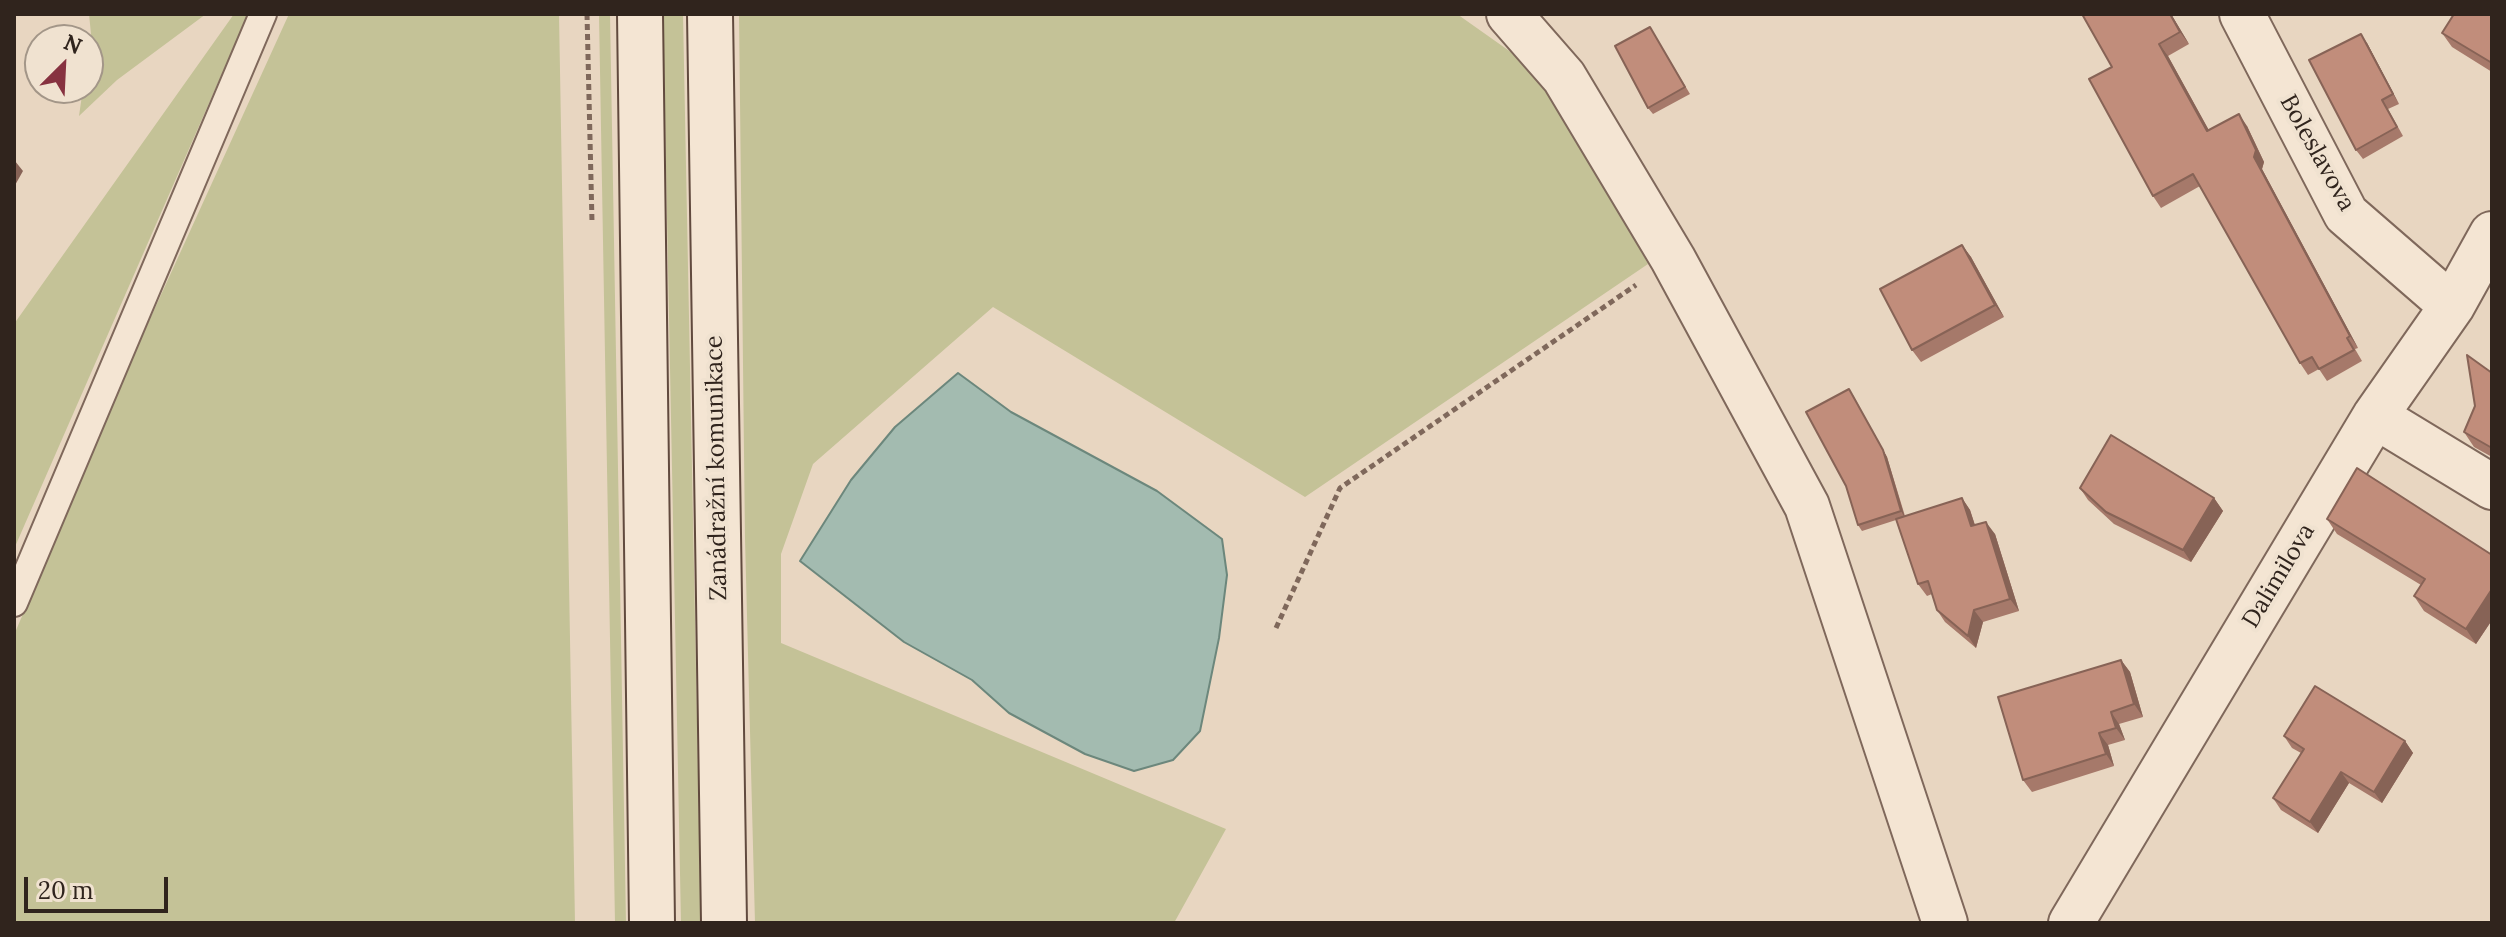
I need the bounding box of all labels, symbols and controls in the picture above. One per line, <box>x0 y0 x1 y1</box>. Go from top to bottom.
north arrow <box>24 24 104 104</box>
text: N <box>59 28 86 60</box>
street label: Boleslavova <box>2273 90 2361 216</box>
street label: Zanádražní komunikace <box>700 335 734 601</box>
street label: Dalimilova <box>2237 519 2321 633</box>
scale bar <box>28 861 172 911</box>
text: 20 m <box>38 875 94 906</box>

